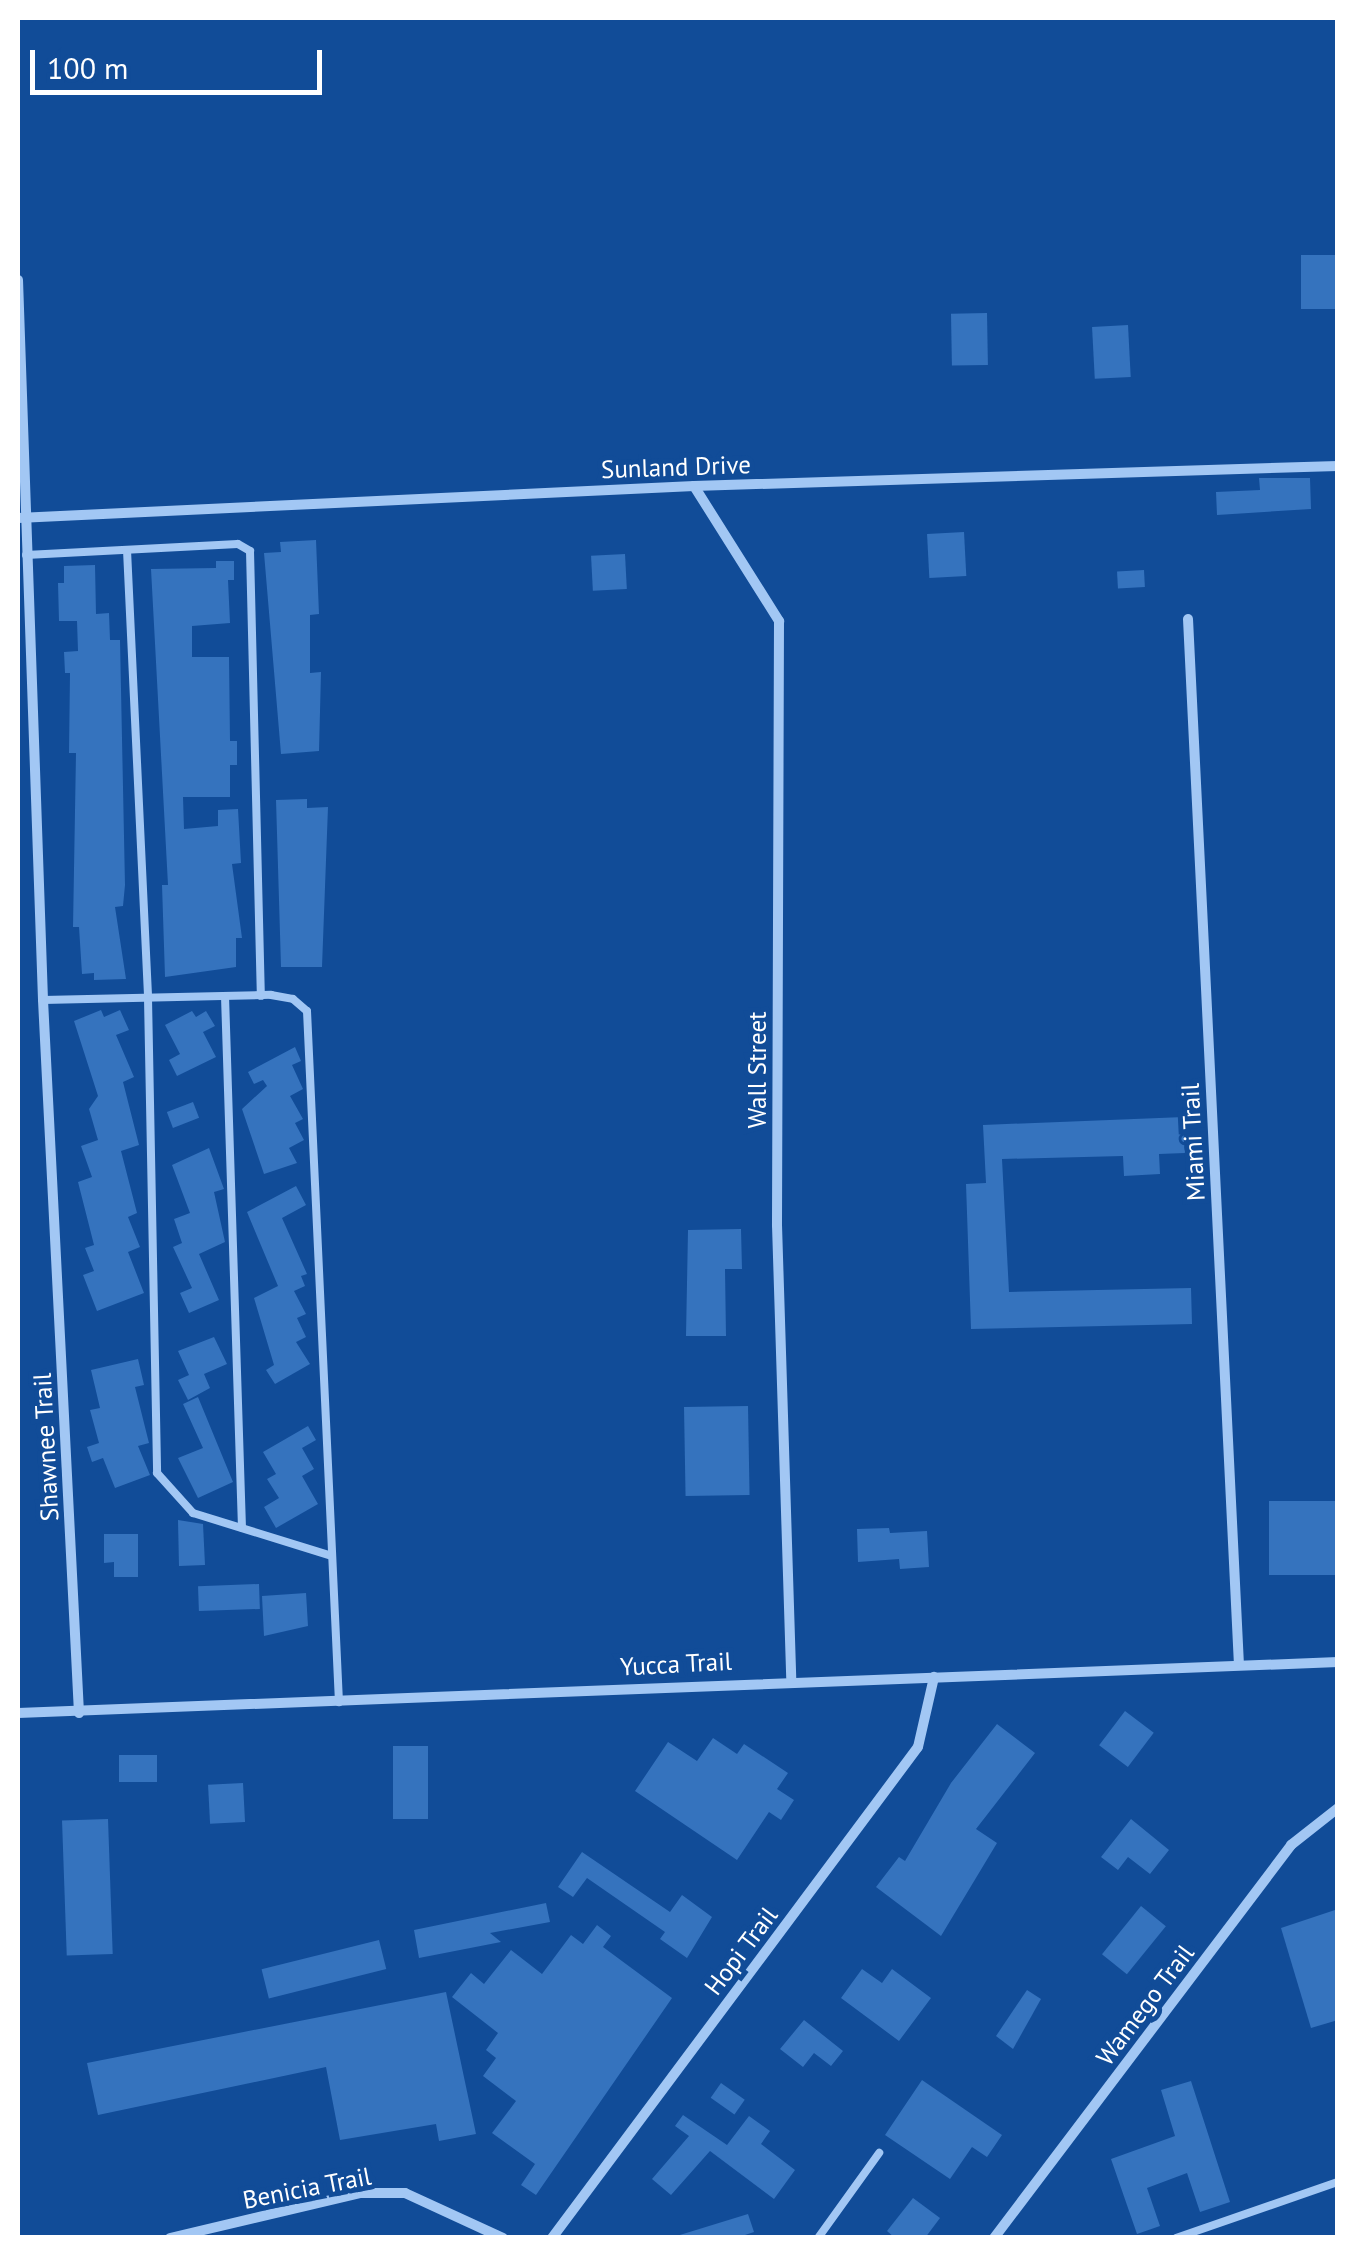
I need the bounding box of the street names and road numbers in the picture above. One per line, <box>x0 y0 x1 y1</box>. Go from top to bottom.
street label: Sunland Drive <box>601 449 751 485</box>
street label: Wall Street <box>742 1011 772 1129</box>
street label: Miami Trail <box>1175 1082 1211 1202</box>
street label: Shawnee Trail <box>27 1372 65 1522</box>
street label: Yucca Trail <box>619 1646 733 1682</box>
street label: Hopi Trail <box>698 1901 784 2001</box>
street label: Wamego Trail <box>1090 1938 1200 2072</box>
street label: Benicia Trail <box>240 2161 374 2215</box>

